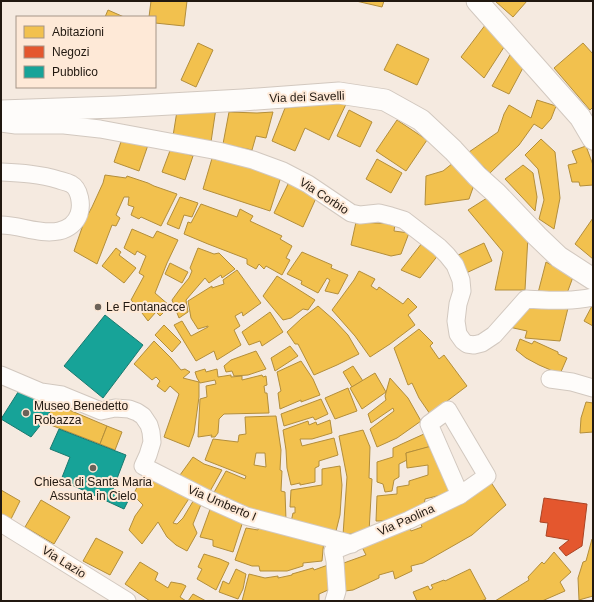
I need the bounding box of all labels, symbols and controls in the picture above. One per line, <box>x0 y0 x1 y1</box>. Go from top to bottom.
legend <box>16 16 156 88</box>
text: Abitazioni <box>52 25 104 39</box>
text: Negozi <box>52 45 89 59</box>
text: Pubblico <box>52 65 98 79</box>
street label: Via dei Savelli <box>269 89 345 105</box>
street label: Via Corbio <box>297 175 351 217</box>
place label: Le Fontanacce <box>106 300 186 314</box>
marker: Le Fontanacce <box>93 302 103 312</box>
place label: Museo Benedetto Robazza <box>34 399 128 427</box>
marker: Museo Benedetto Robazza <box>21 408 31 418</box>
marker: Chiesa di Santa Maria Assunta in Cielo <box>88 463 98 473</box>
place label: Chiesa di Santa Maria Assunta in Cielo <box>34 475 152 503</box>
street label: Via Umberto I <box>186 482 258 524</box>
street label: Via Paolina <box>376 501 437 539</box>
street label: Via Lazio <box>39 543 89 581</box>

